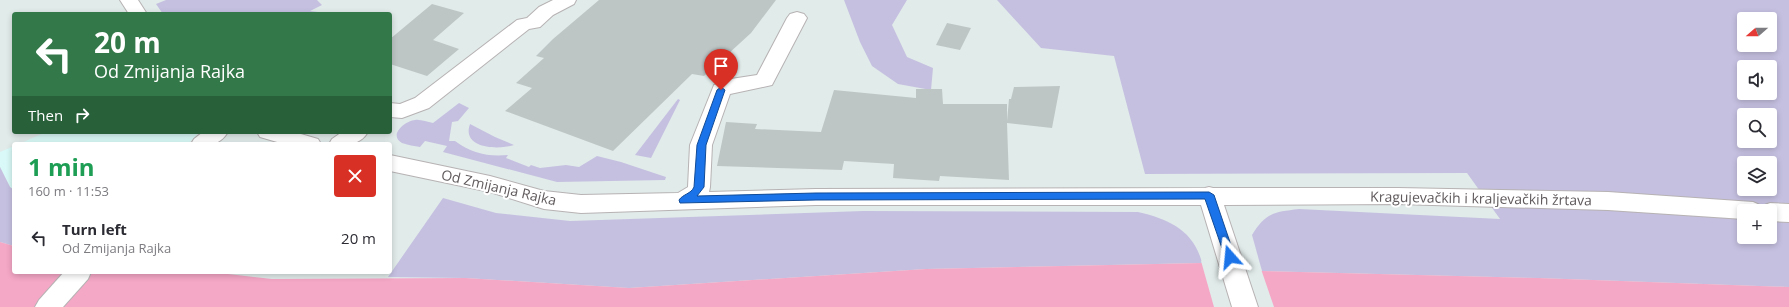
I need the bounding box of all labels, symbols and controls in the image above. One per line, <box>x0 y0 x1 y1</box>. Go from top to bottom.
north arrow <box>1737 12 1777 52</box>
map controls <box>1737 12 1777 244</box>
text: 20 m <box>94 23 161 61</box>
icon: left <box>28 28 80 80</box>
pin <box>704 49 738 90</box>
icon: arrive <box>710 55 732 77</box>
text: Od Zmijanja Rajka <box>94 59 245 83</box>
button: sound <box>1737 60 1777 100</box>
icon: right <box>71 104 93 126</box>
text: Then <box>28 105 63 125</box>
button: search <box>1737 108 1777 148</box>
text: 1 min <box>28 150 95 183</box>
button: close <box>334 155 376 197</box>
button: layers <box>1737 156 1777 196</box>
street label: Od Zmijanja Rajka <box>440 165 558 209</box>
text: 160 m · 11:53 <box>28 182 109 200</box>
street label: Kragujevačkih i kraljevačkih žrtava <box>1370 187 1592 209</box>
button: + <box>1737 204 1777 244</box>
text: Turn left <box>62 219 127 239</box>
icon: left <box>28 227 50 249</box>
text: 20 m <box>341 228 376 248</box>
position arrow <box>1209 236 1251 278</box>
text: Od Zmijanja Rajka <box>62 239 171 257</box>

